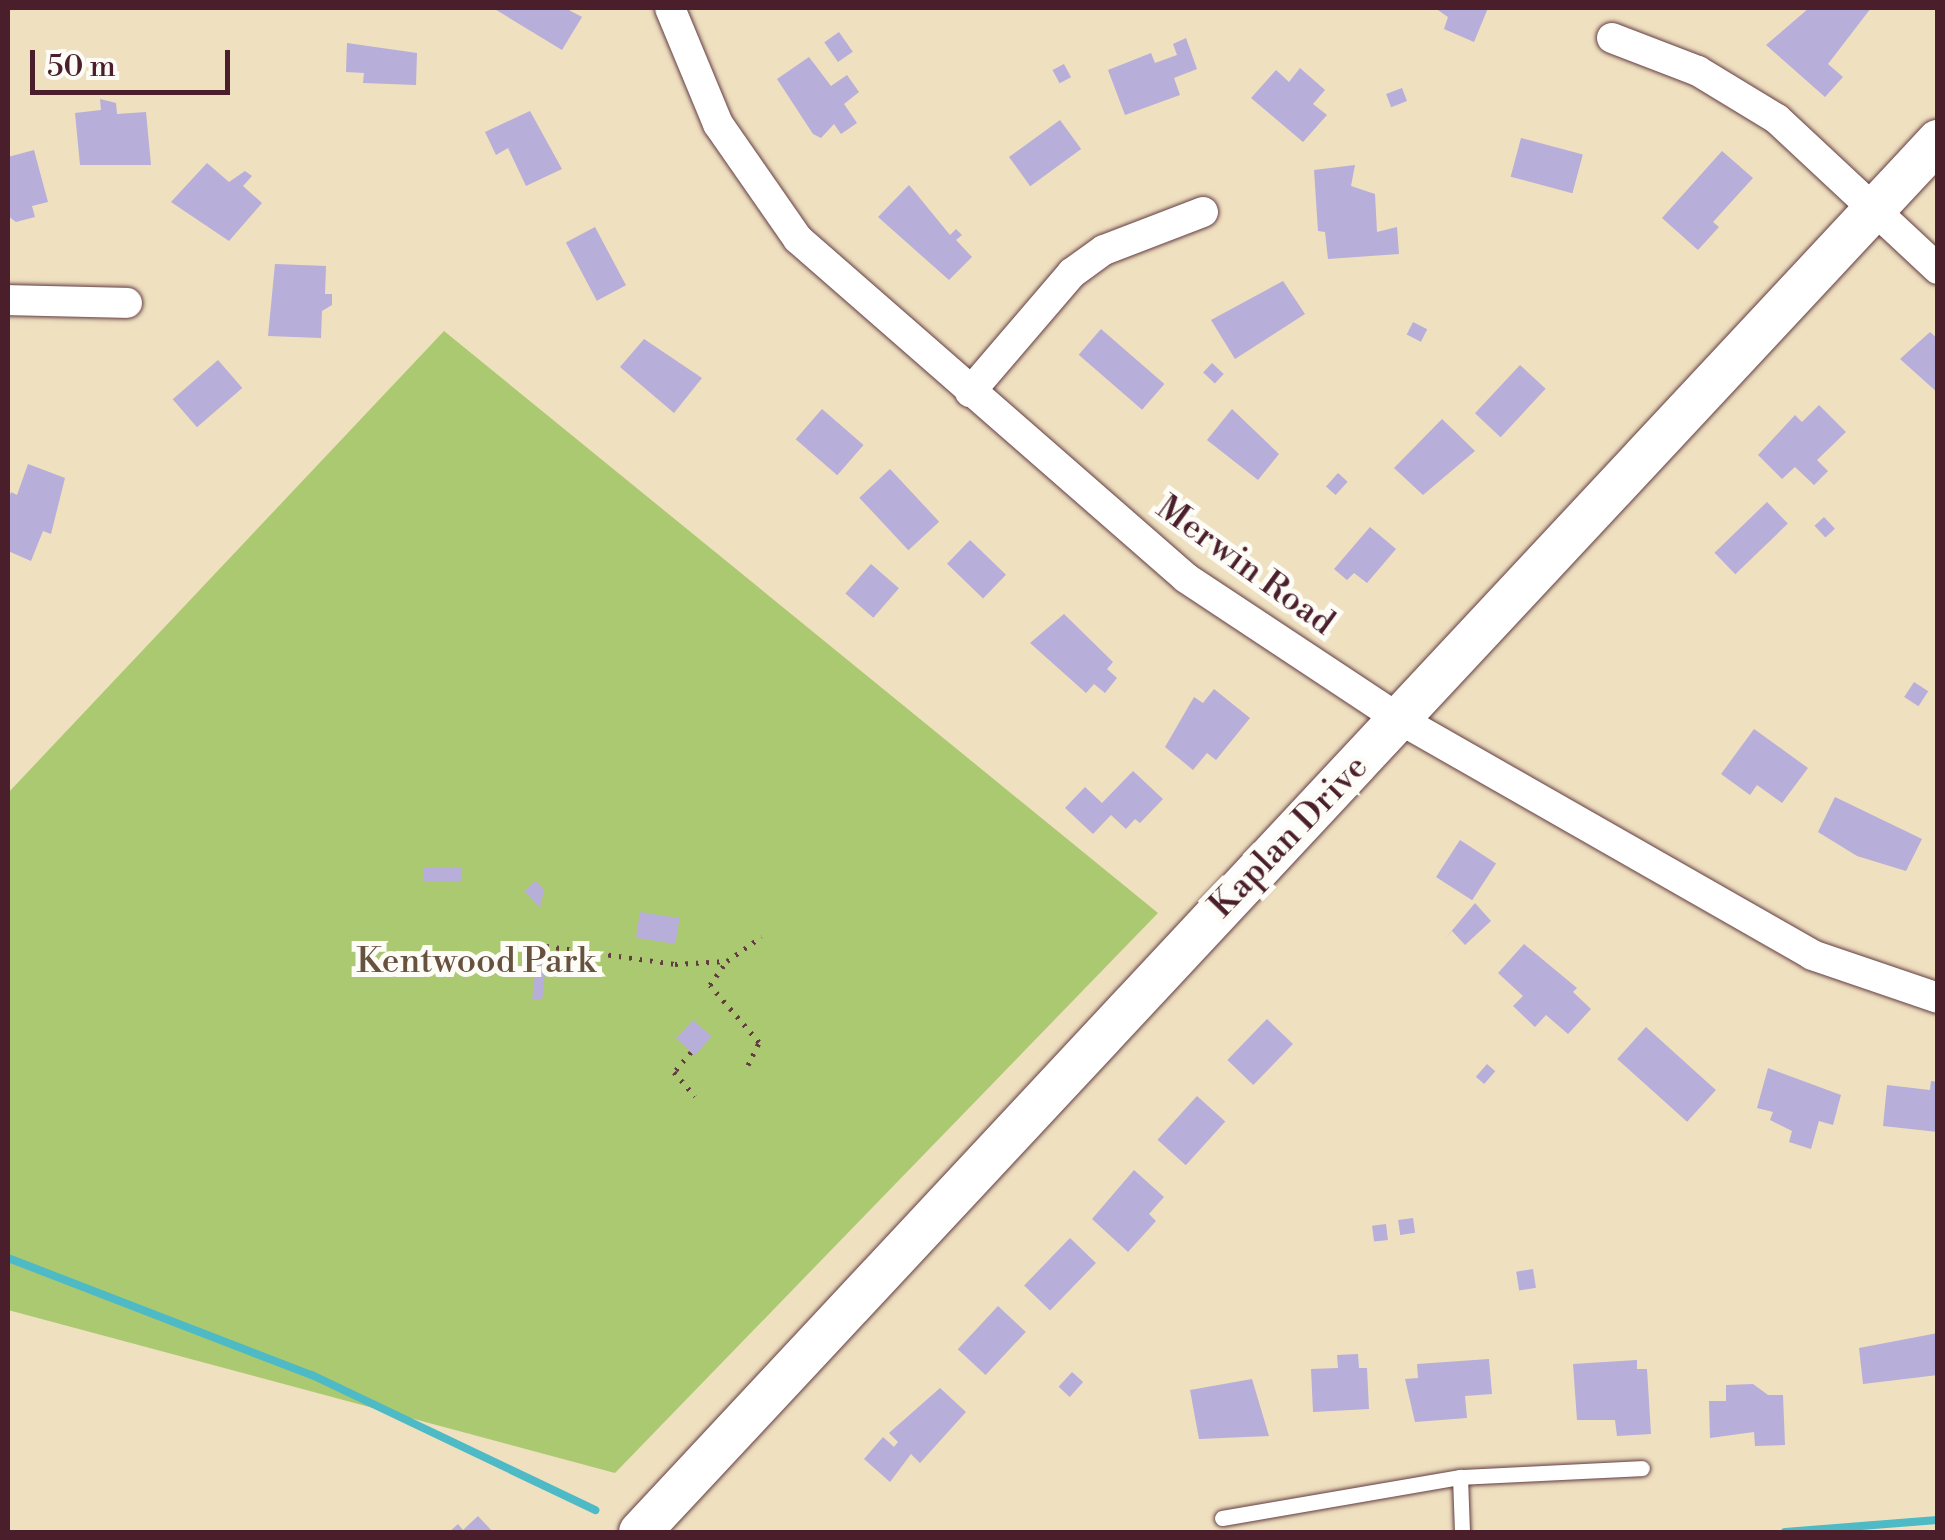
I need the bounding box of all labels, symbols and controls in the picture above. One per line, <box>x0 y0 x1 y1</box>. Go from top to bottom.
scale bar <box>35 30 235 92</box>
text: 50 m <box>47 48 116 86</box>
street label: Merwin Road <box>1148 487 1342 645</box>
street label: Kaplan Drive <box>1201 747 1377 927</box>
park label: Kentwood Park <box>356 941 596 983</box>

